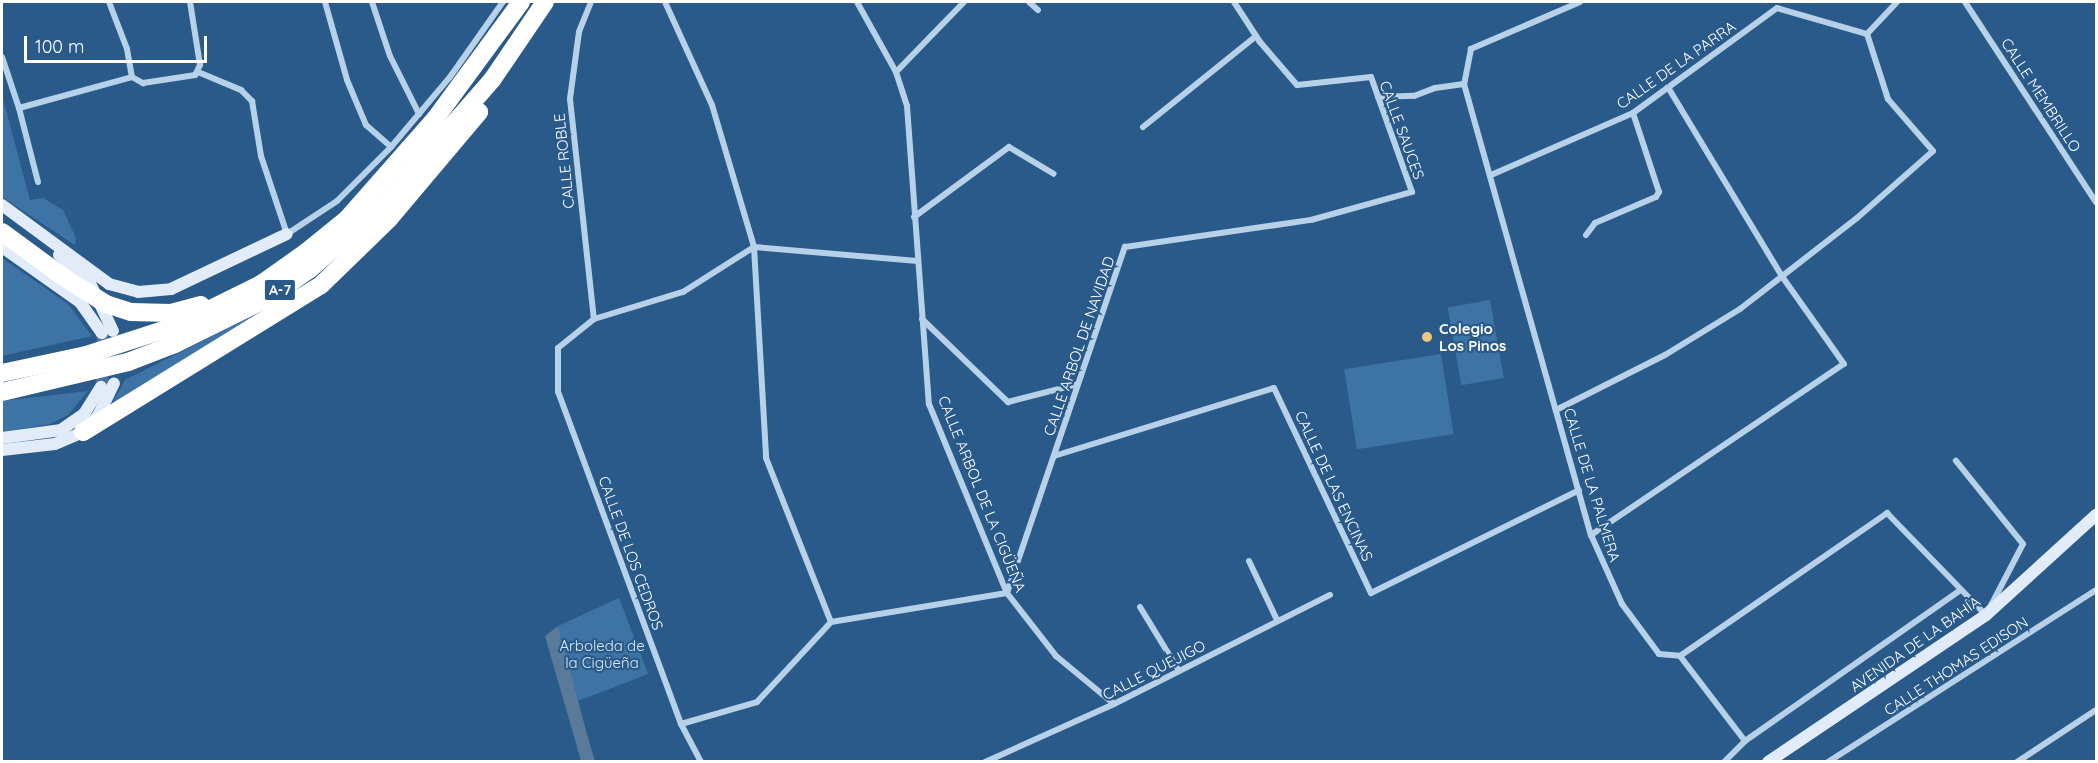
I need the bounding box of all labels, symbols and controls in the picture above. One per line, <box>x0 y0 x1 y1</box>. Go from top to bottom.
street label: CALLE DE LA PARRA <box>1613 17 1739 113</box>
scale bar <box>27 24 210 62</box>
text: 100 m <box>35 35 84 58</box>
street label: CALLE MEMBRILLO <box>1997 35 2085 155</box>
street label: CALLE SAUCES <box>1376 78 1428 182</box>
street label: CALLE ROBLE <box>550 112 578 210</box>
street label: CALLE ARBOL DE NAVIDAD <box>1040 254 1118 438</box>
road number: A-7 <box>262 279 298 301</box>
place label: Colegio Los Pinos <box>1439 319 1506 354</box>
marker: Colegio Los Pinos <box>1420 330 1434 344</box>
street label: CALLE ARBOL DE LA CIGÜEÑA <box>934 393 1030 595</box>
street label: CALLE DE LA PALMERA <box>1560 406 1624 564</box>
street label: CALLE DE LAS ENCINAS <box>1291 408 1377 564</box>
street label: CALLE DE LOS CEDROS <box>595 474 667 632</box>
street label: AVENIDA DE LA BAHÍA <box>1846 592 1984 696</box>
street label: CALLE THOMAS EDISON <box>1881 613 2031 719</box>
park label: Arboleda de la Cigüeña <box>559 636 645 671</box>
street label: CALLE QUEJIGO <box>1100 636 1208 704</box>

